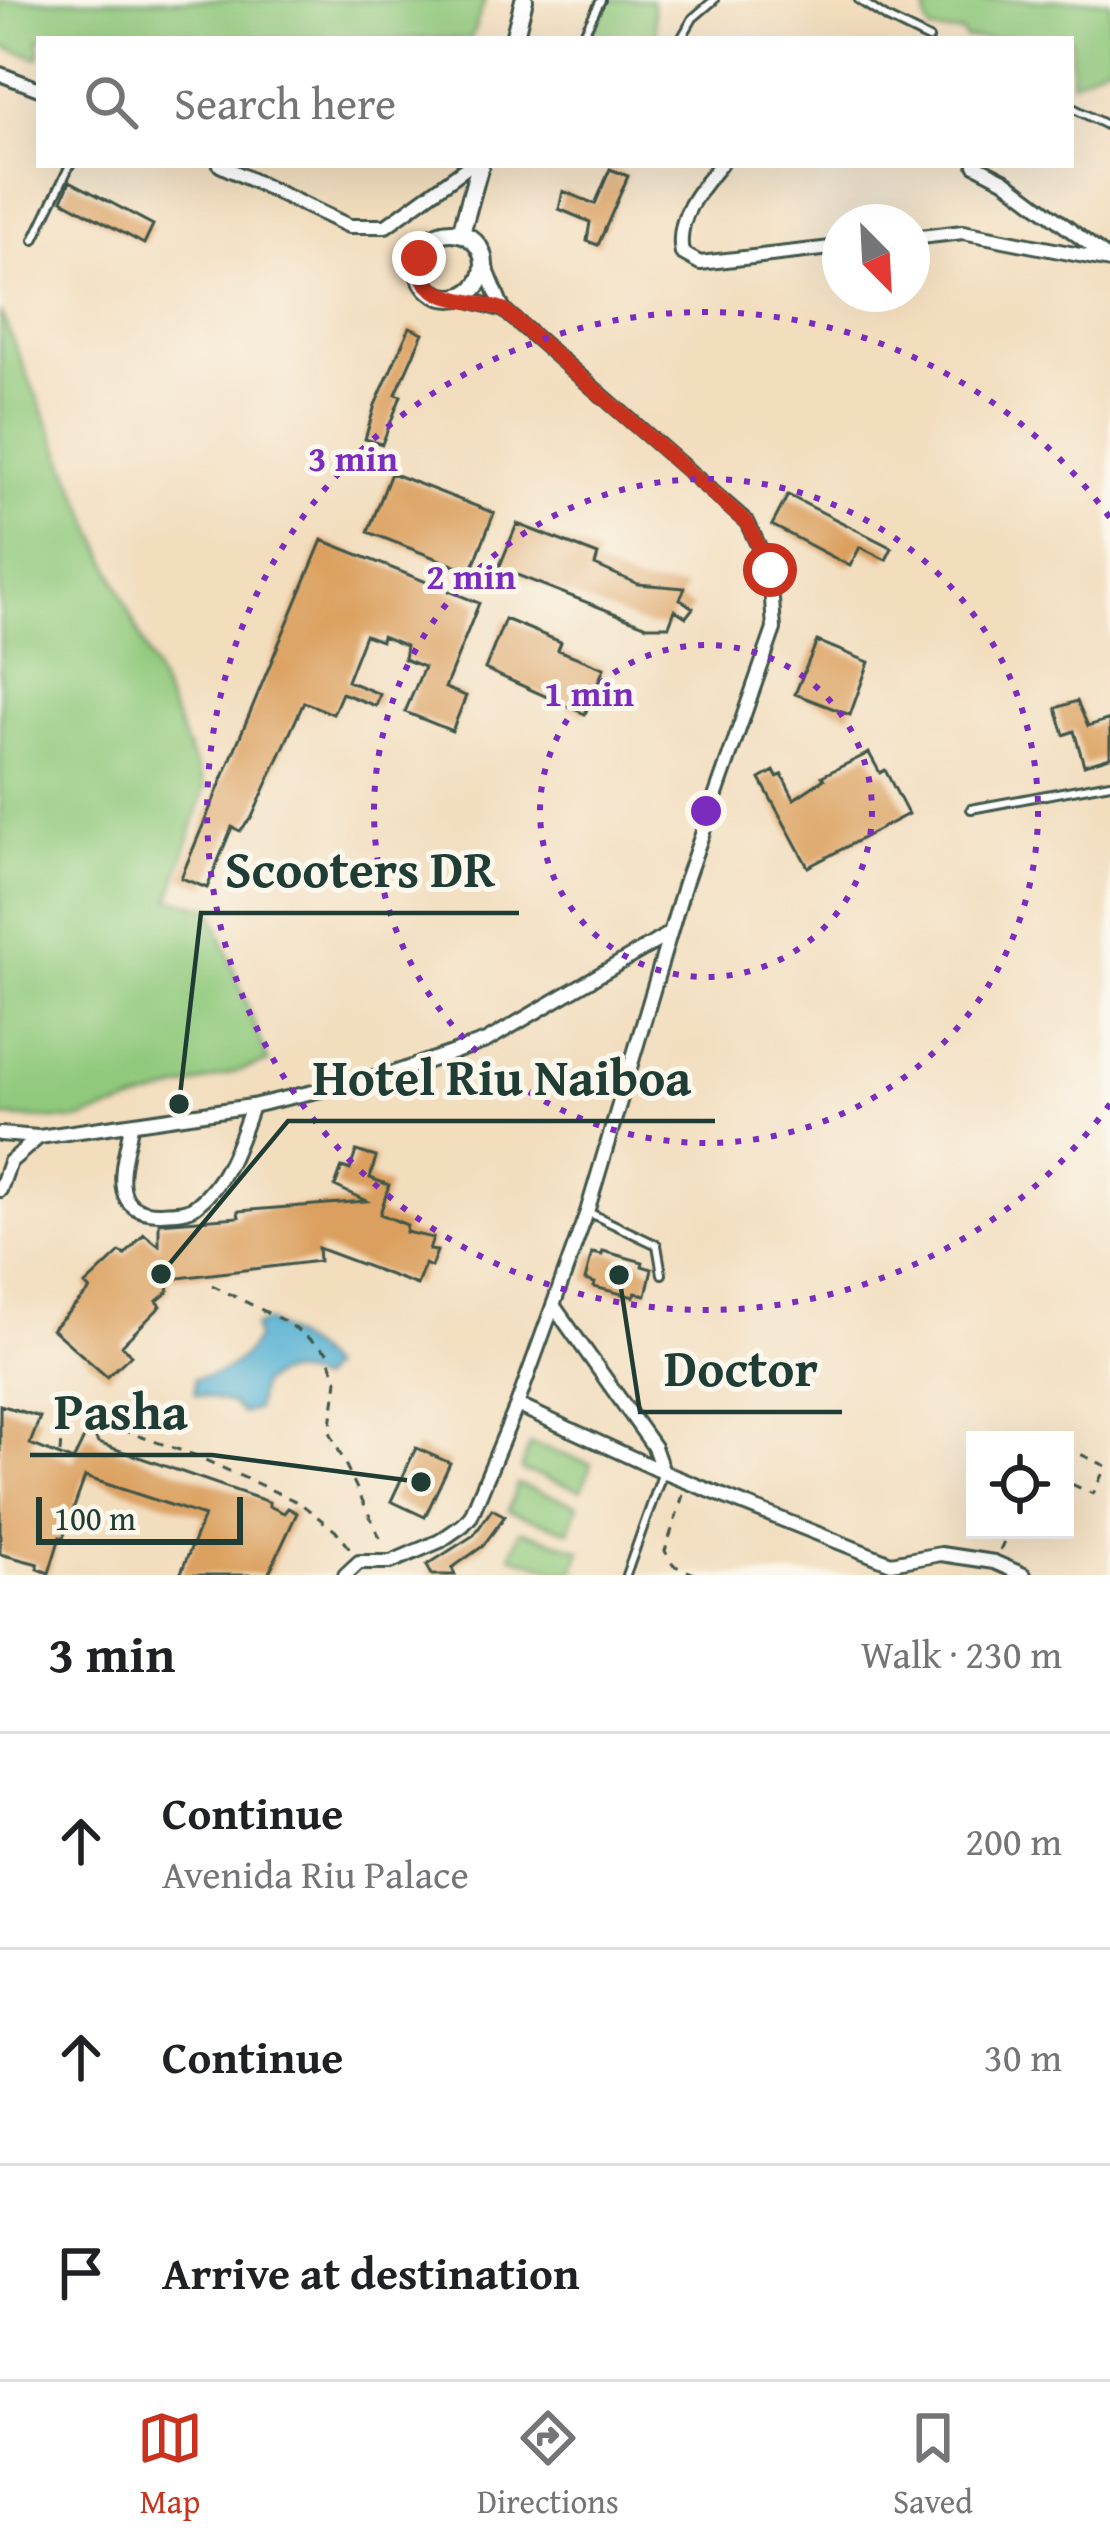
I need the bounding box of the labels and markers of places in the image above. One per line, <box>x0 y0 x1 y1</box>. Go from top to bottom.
centre of rings <box>685 790 727 832</box>
callout: Scooters DR <box>201 826 519 913</box>
callout: Hotel Riu Naiboa <box>288 1034 715 1121</box>
callout: Doctor <box>640 1325 842 1412</box>
callout: Pasha <box>30 1368 212 1455</box>

